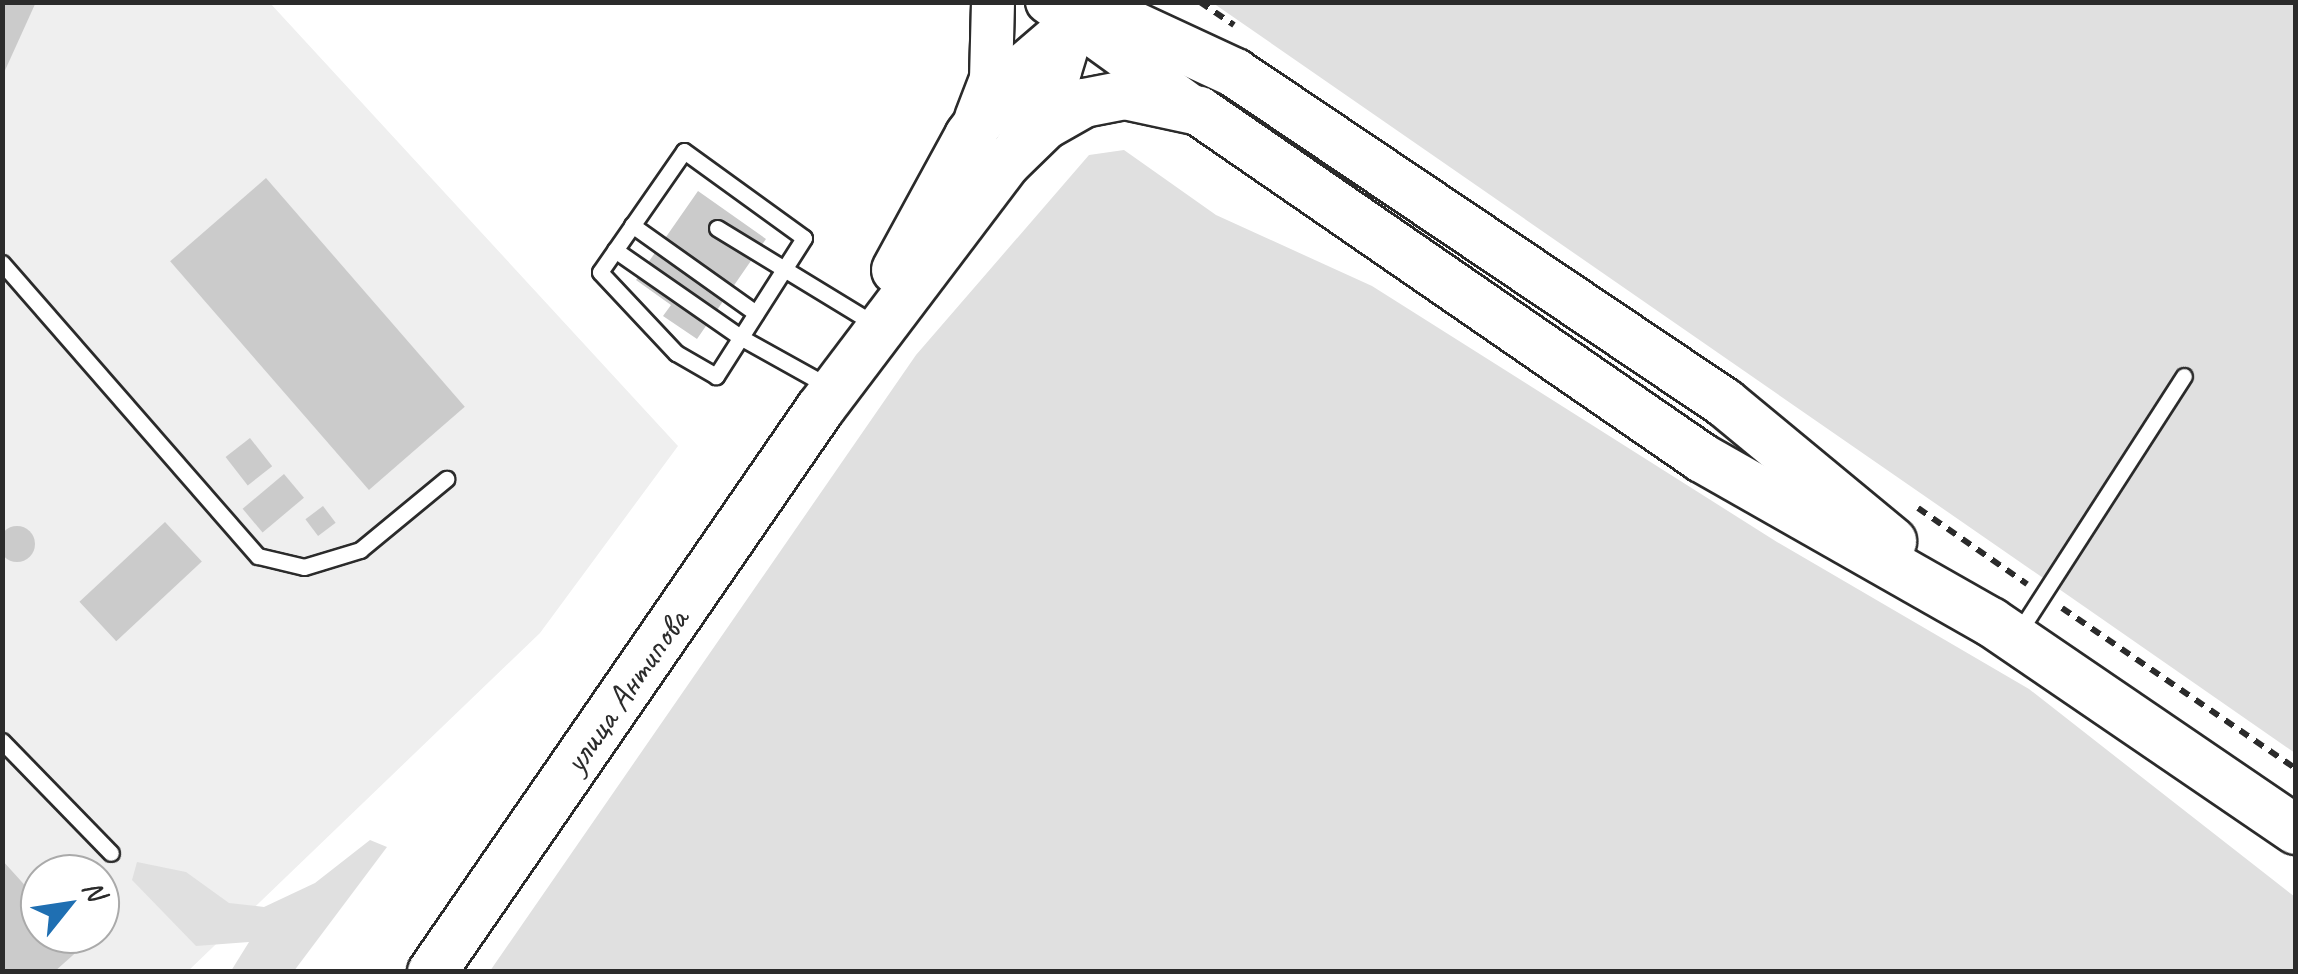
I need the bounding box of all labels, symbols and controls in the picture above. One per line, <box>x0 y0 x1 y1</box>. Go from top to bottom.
street label: улица Антипова <box>554 600 698 782</box>
north arrow <box>20 854 120 954</box>
text: N <box>75 873 114 906</box>

